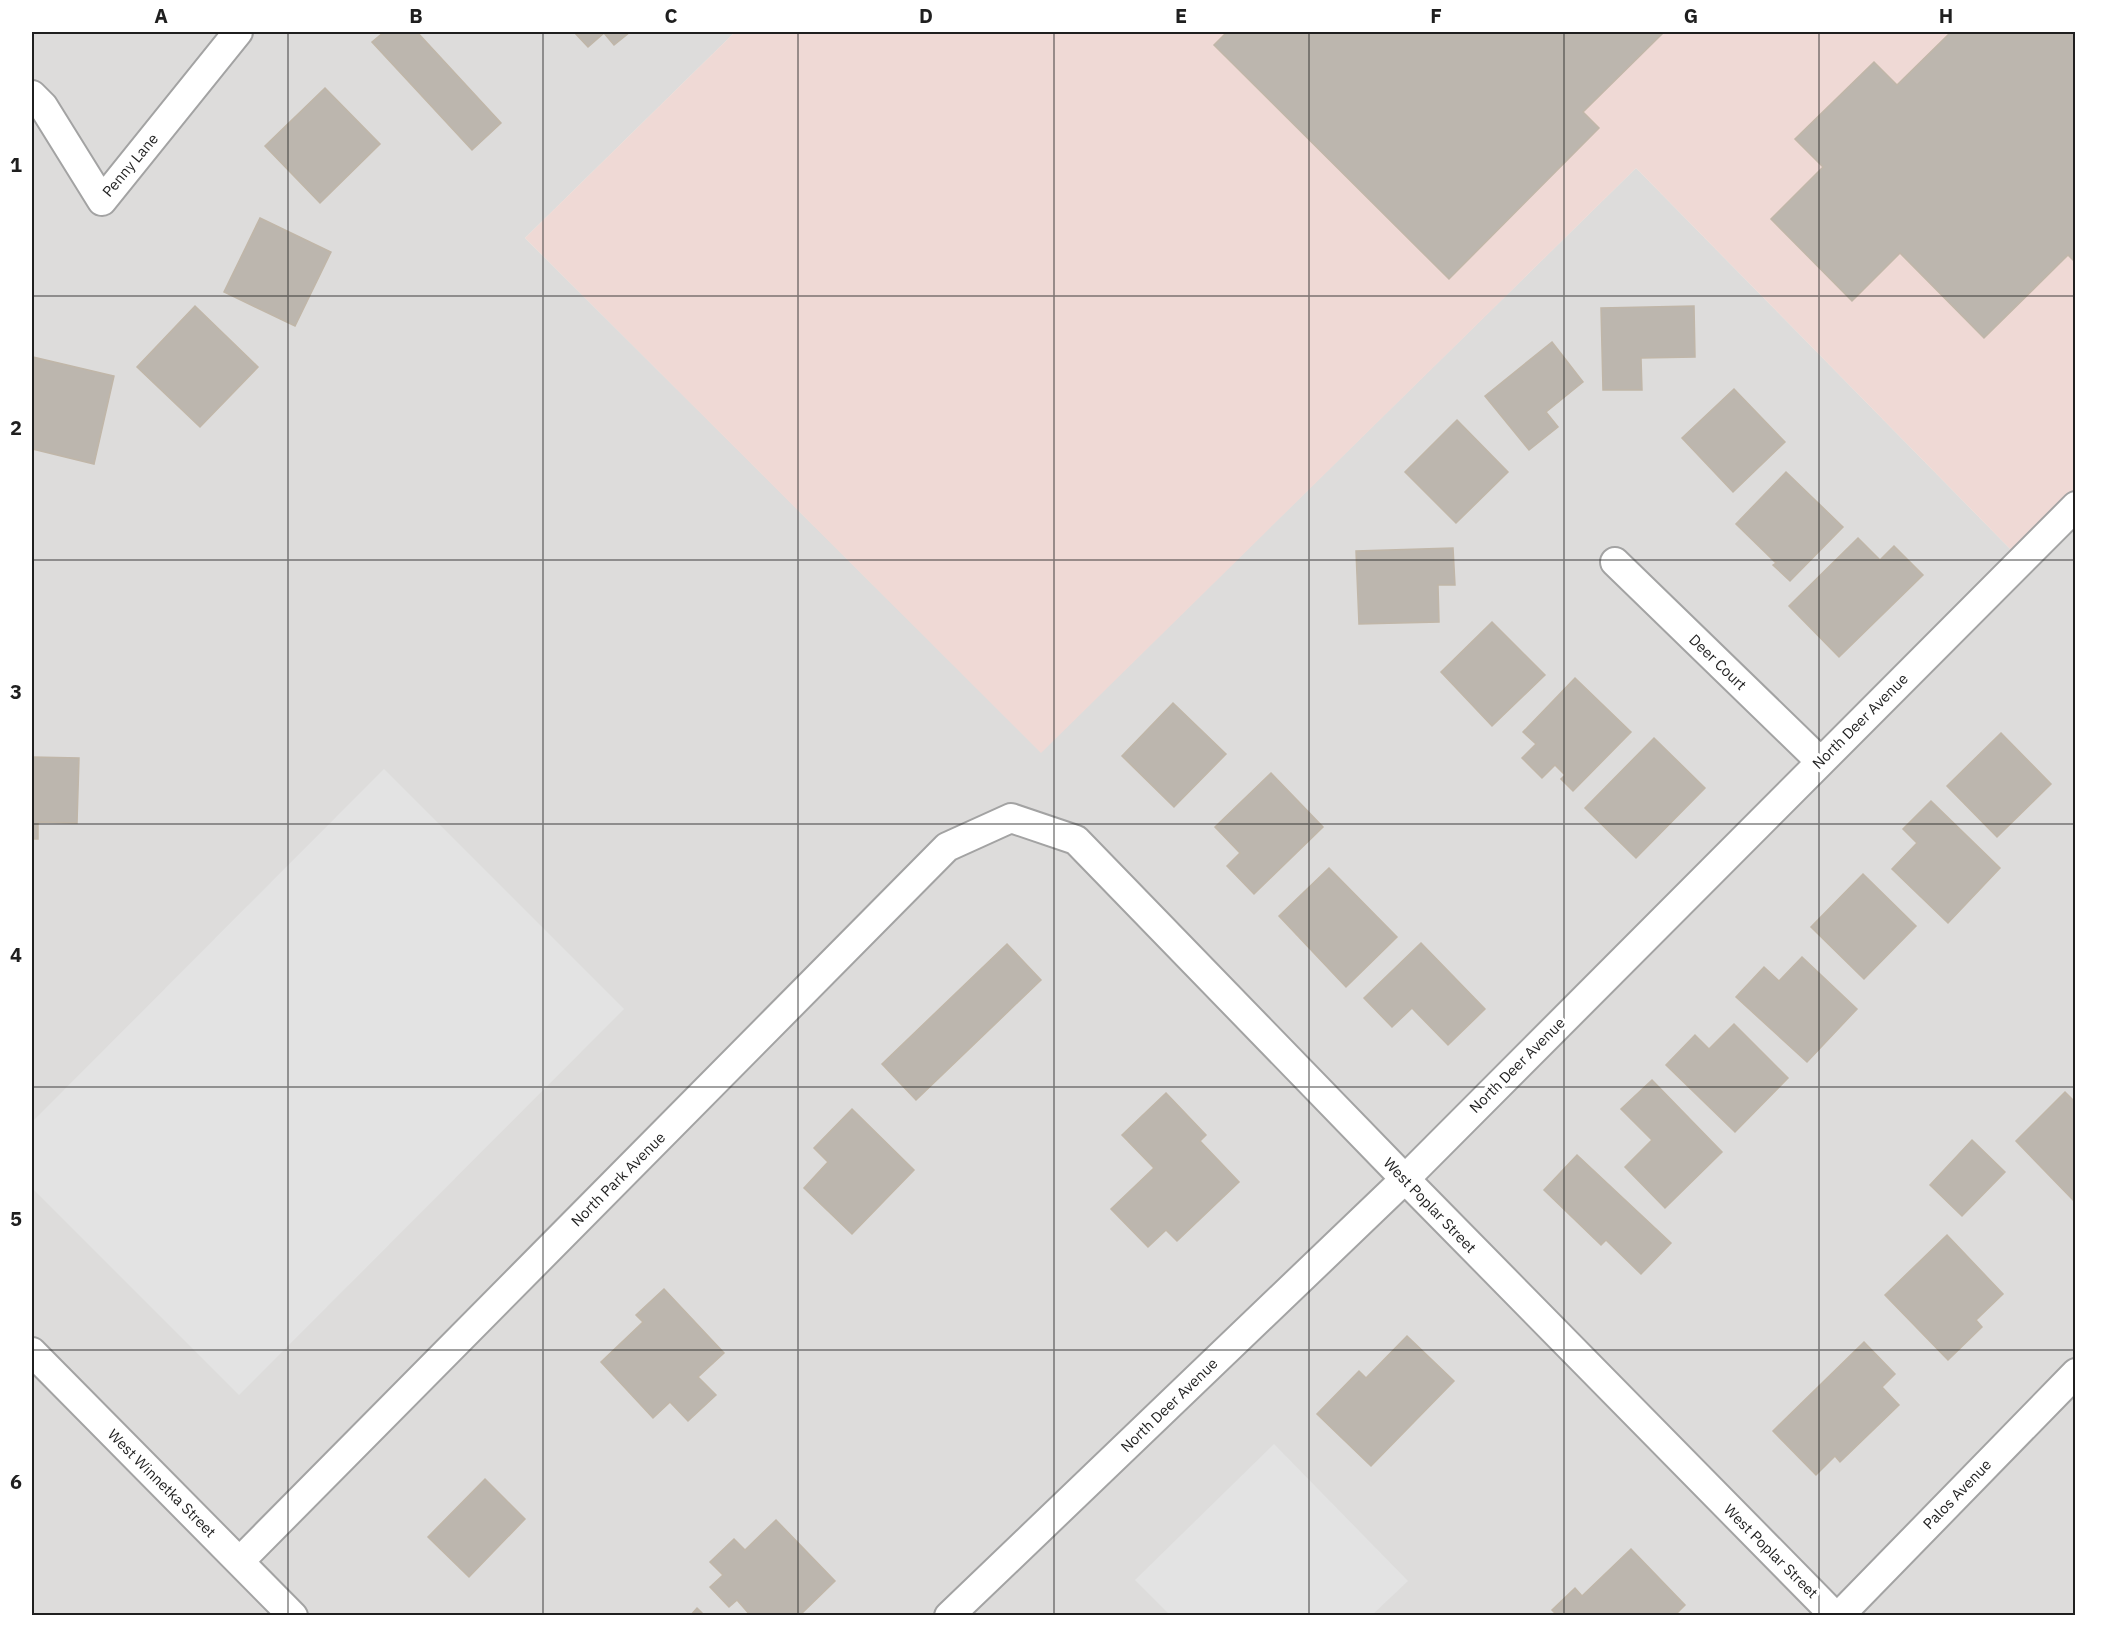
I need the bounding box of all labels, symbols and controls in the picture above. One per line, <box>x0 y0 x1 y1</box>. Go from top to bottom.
text: A <box>154 2 168 29</box>
text: B <box>409 2 423 29</box>
text: C <box>664 2 678 29</box>
text: D <box>919 2 933 29</box>
text: E <box>1175 2 1187 29</box>
text: F <box>1430 2 1442 29</box>
text: G <box>1684 2 1698 29</box>
text: H <box>1939 2 1953 29</box>
street label: Penny Lane <box>98 129 162 201</box>
text: 1 <box>10 151 22 178</box>
text: 2 <box>10 414 22 441</box>
street label: Deer Court <box>1685 630 1751 694</box>
street label: North Deer Avenue <box>1808 669 1912 773</box>
text: 3 <box>10 678 22 705</box>
text: 4 <box>10 941 22 968</box>
street label: North Deer Avenue <box>1465 1013 1569 1117</box>
street label: North Park Avenue <box>567 1128 669 1230</box>
street label: West Poplar Street <box>1380 1153 1480 1257</box>
text: 5 <box>10 1205 22 1232</box>
street label: North Deer Avenue <box>1117 1354 1221 1456</box>
street label: West Winnetka Street <box>104 1425 220 1541</box>
street label: Palos Avenue <box>1919 1455 1995 1533</box>
text: 6 <box>10 1468 22 1495</box>
street label: West Poplar Street <box>1720 1500 1822 1602</box>

